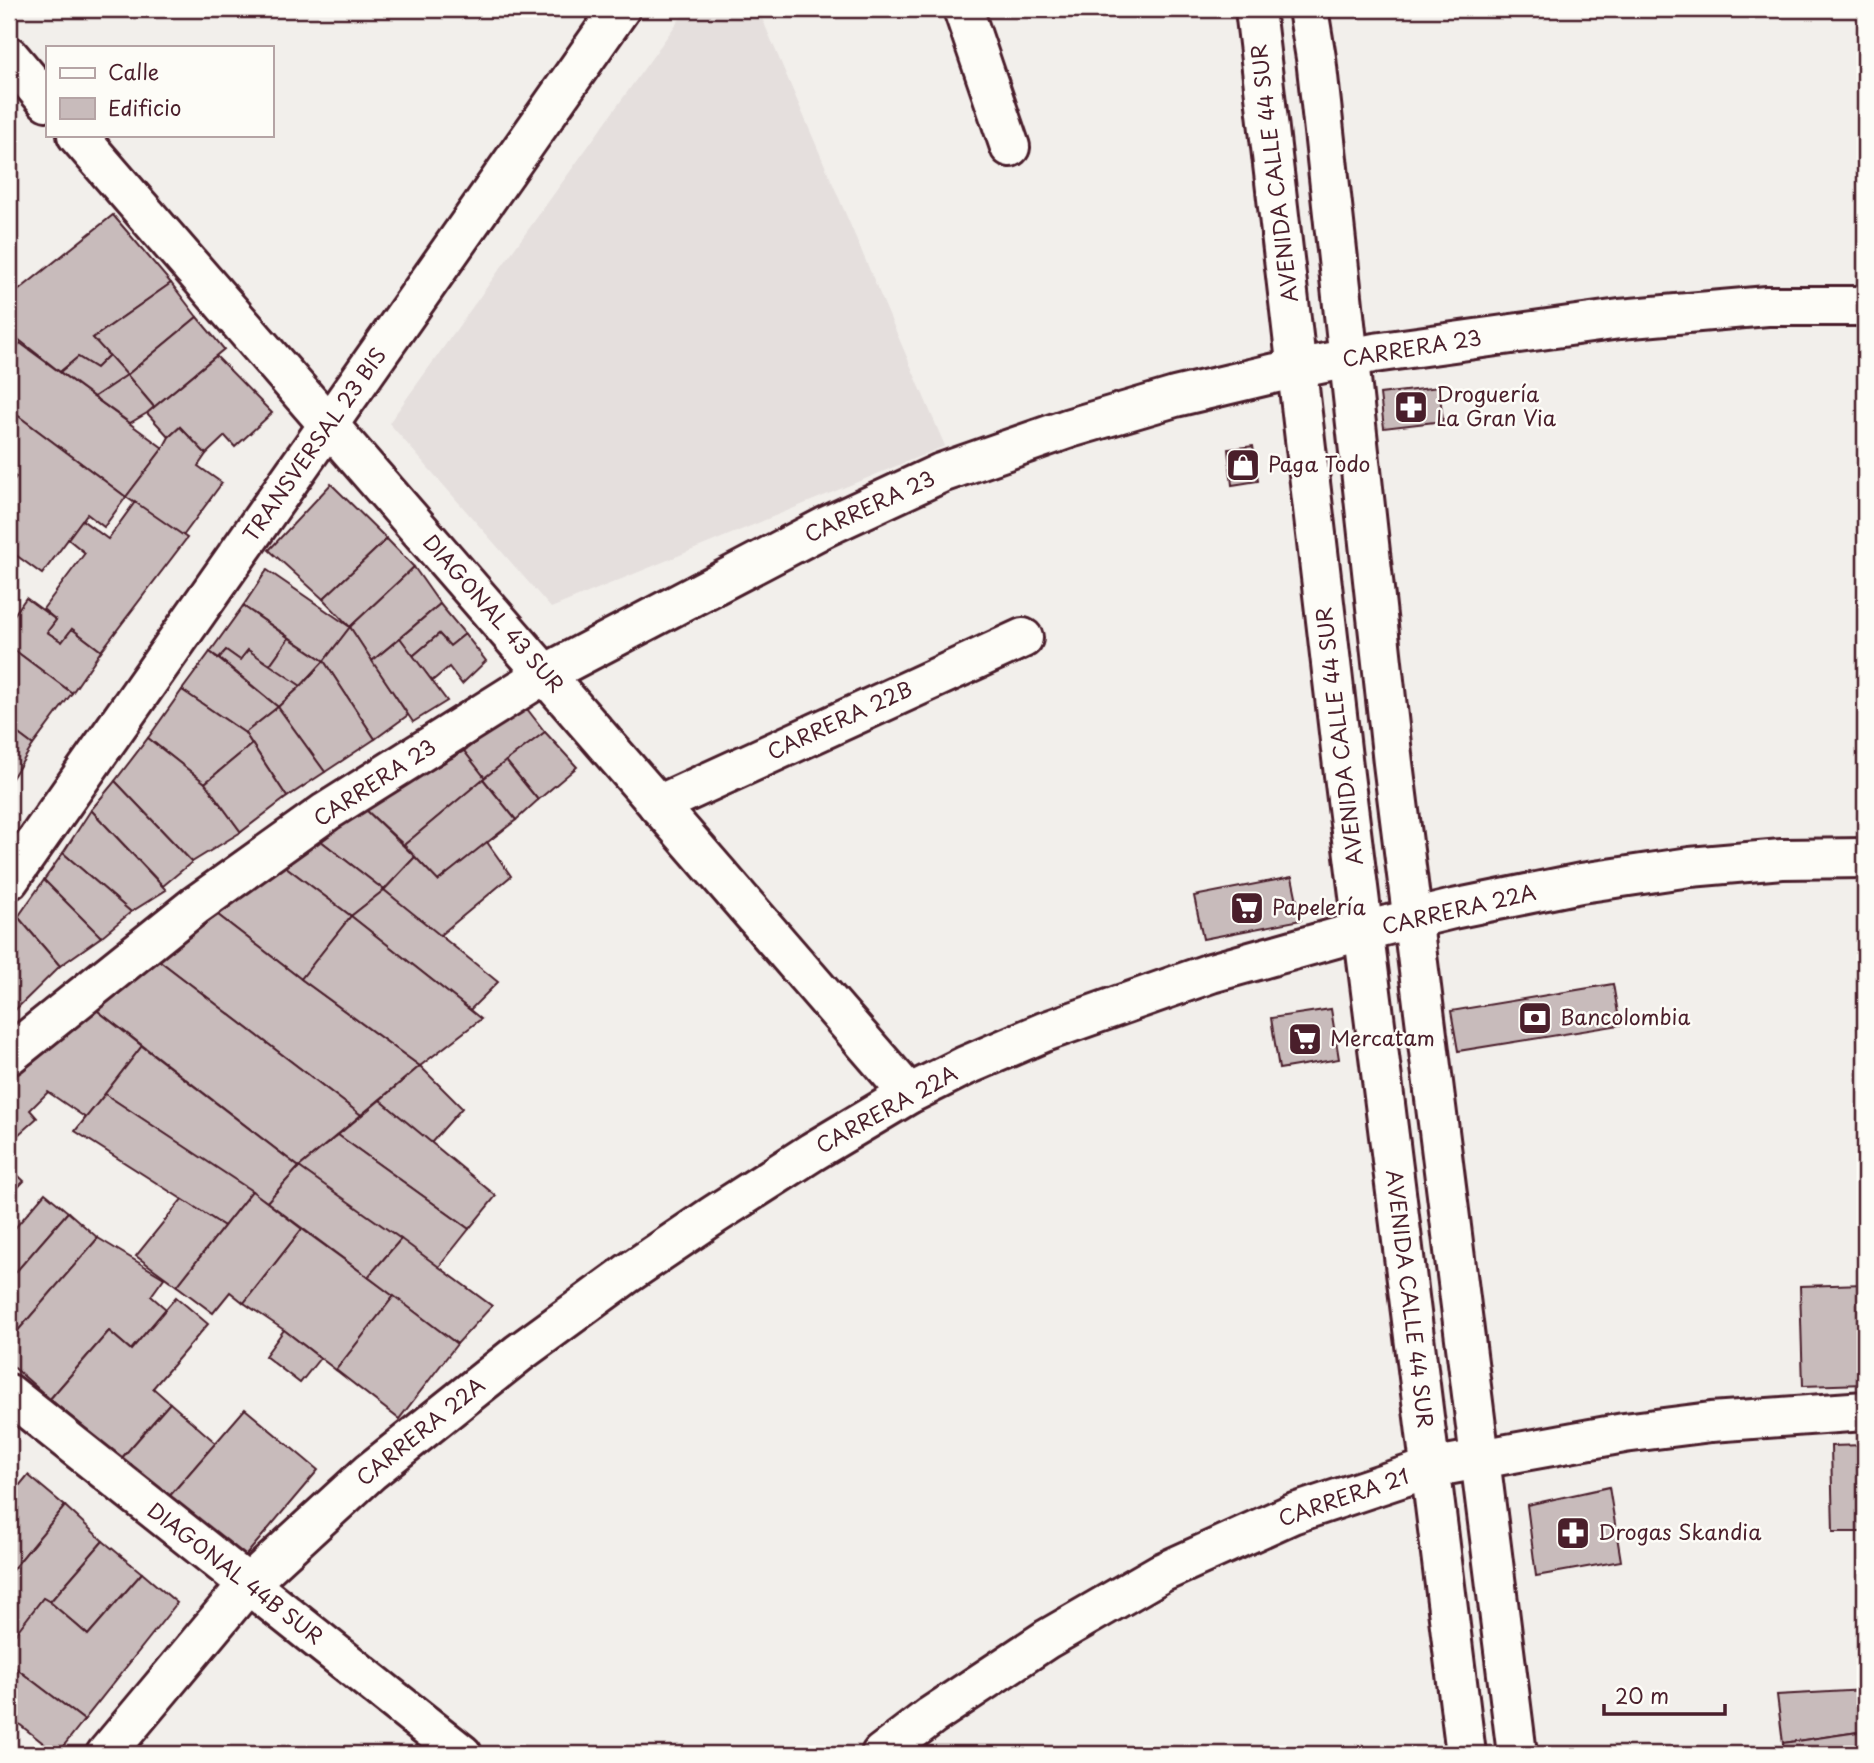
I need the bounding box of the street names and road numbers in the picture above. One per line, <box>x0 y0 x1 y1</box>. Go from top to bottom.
street label: AVENIDA CALLE 44 SUR <box>1241 42 1305 304</box>
street label: CARRERA 23 <box>1340 320 1484 374</box>
street label: TRANSVERSAL 23 BIS <box>234 340 393 548</box>
street label: CARRERA 23 <box>799 461 940 549</box>
street label: DIAGONAL 43 SUR <box>416 526 573 699</box>
street label: AVENIDA CALLE 44 SUR <box>1306 605 1370 867</box>
street label: CARRERA 22B <box>761 672 917 767</box>
street label: CARRERA 23 <box>306 730 442 833</box>
street label: CARRERA 22A <box>1378 875 1539 941</box>
street label: CARRERA 22A <box>809 1056 963 1160</box>
street label: AVENIDA CALLE 44 SUR <box>1379 1168 1443 1430</box>
street label: CARRERA 22A <box>349 1369 491 1492</box>
street label: CARRERA 21 <box>1274 1459 1413 1533</box>
street label: DIAGONAL 44B SUR <box>142 1494 331 1651</box>

